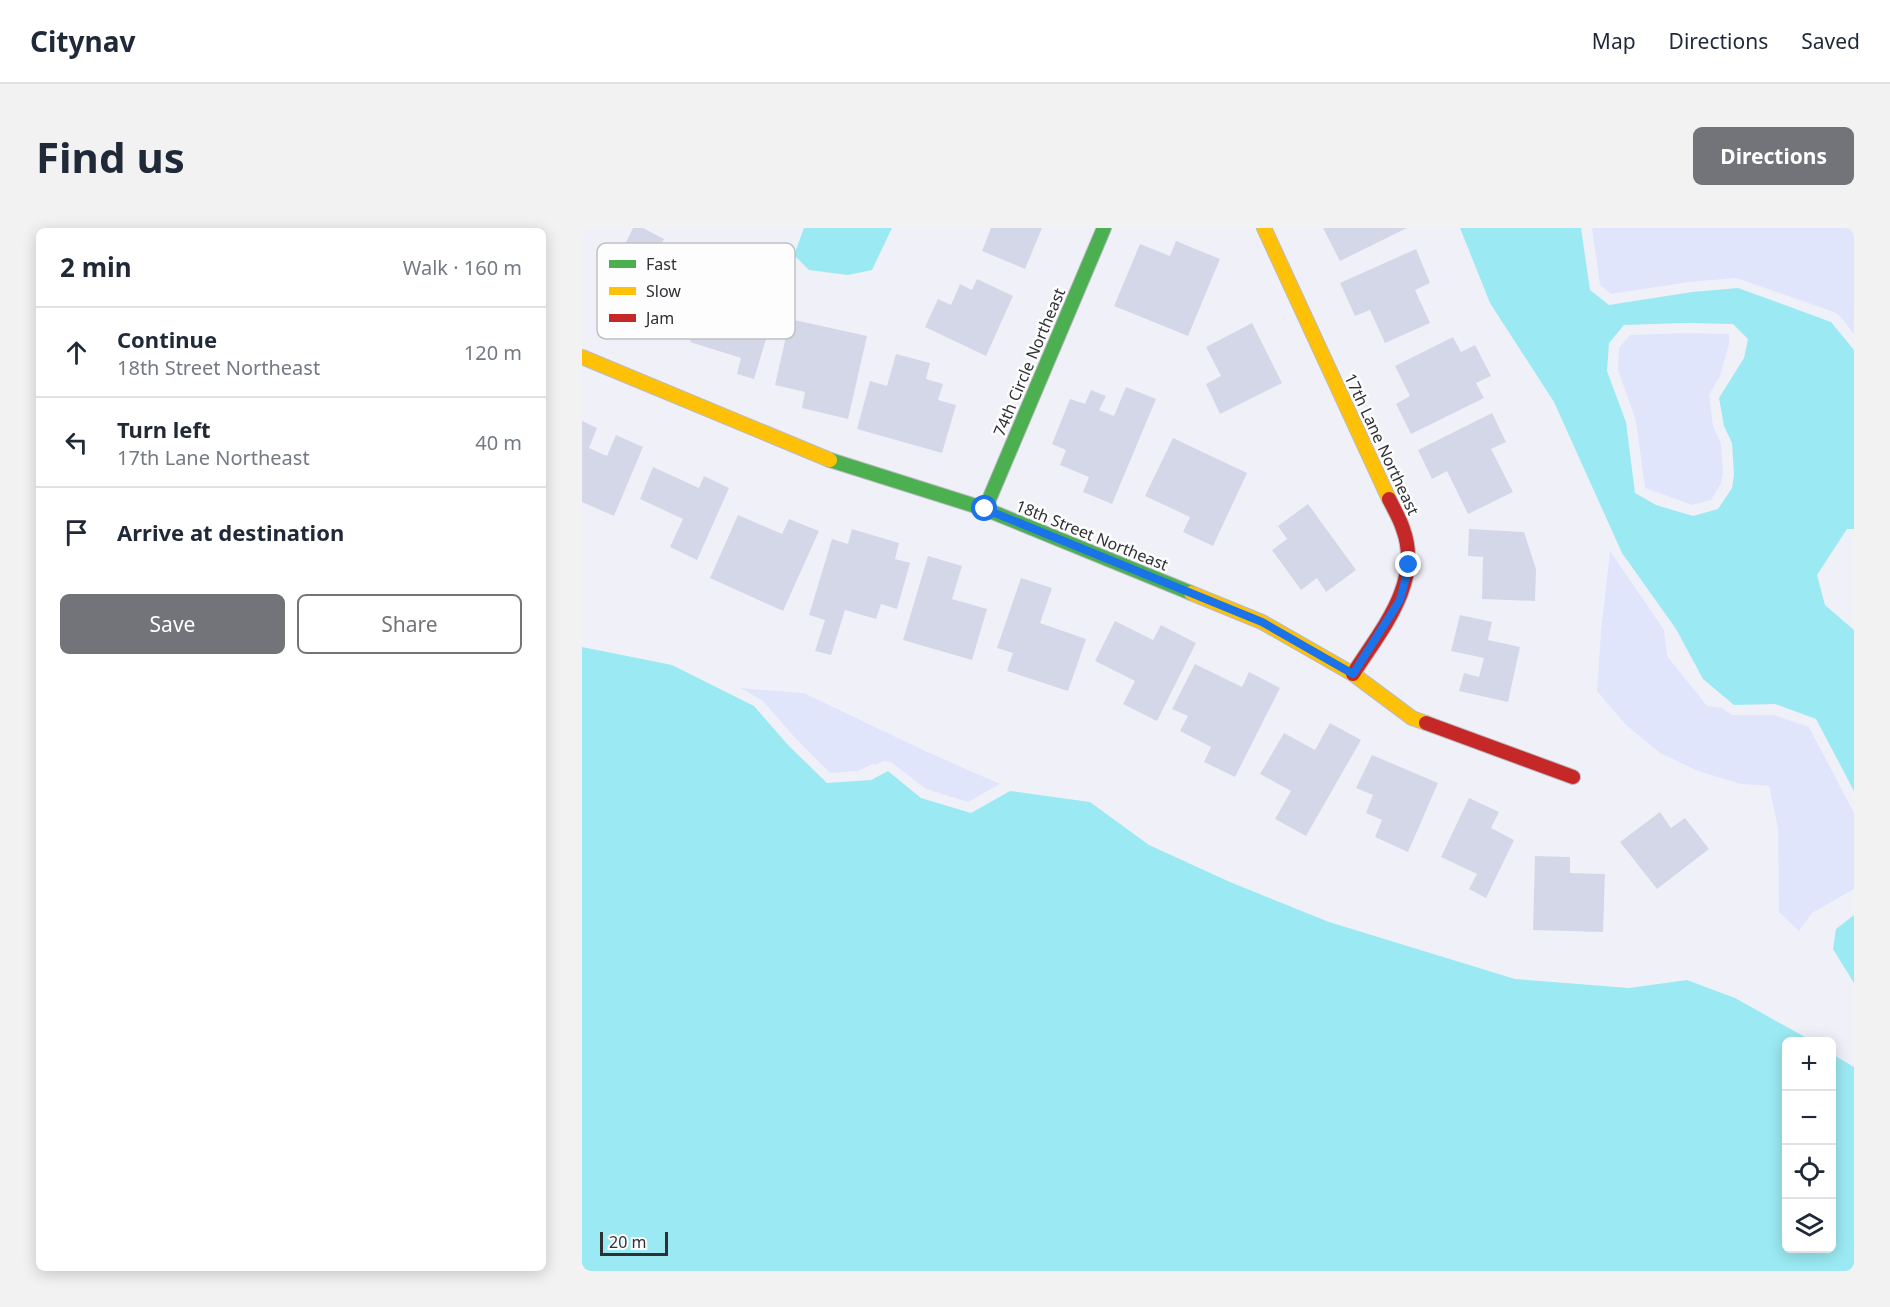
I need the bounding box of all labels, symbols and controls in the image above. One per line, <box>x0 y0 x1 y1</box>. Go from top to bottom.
text: Citynav <box>30 22 135 60</box>
text: Map <box>1592 27 1636 55</box>
text: Directions <box>1669 27 1768 55</box>
text: Saved <box>1801 27 1860 55</box>
button: Directions <box>1693 127 1854 185</box>
text: Find us <box>36 128 185 185</box>
legend <box>597 243 795 339</box>
text: 2 min <box>60 249 132 285</box>
text: Fast <box>646 253 677 275</box>
text: Walk · 160 m <box>403 254 522 281</box>
text: Slow <box>646 280 681 302</box>
street label: 74th Circle Northeast <box>988 284 1070 440</box>
text: Jam <box>644 307 674 329</box>
text: Continue <box>117 324 217 354</box>
icon: ahead <box>60 336 93 369</box>
text: 120 m <box>464 339 522 366</box>
text: 18th Street Northeast <box>117 354 320 381</box>
street label: 17th Lane Northeast <box>1339 370 1425 519</box>
text: Turn left <box>117 414 211 444</box>
icon: left <box>60 426 93 459</box>
text: 40 m <box>475 429 522 456</box>
text: 17th Lane Northeast <box>117 444 310 471</box>
street label: 18th Street Northeast <box>1013 494 1172 576</box>
route start <box>971 495 997 521</box>
icon: arrive <box>60 516 93 549</box>
text: Arrive at destination <box>117 517 344 547</box>
route end <box>1395 551 1421 577</box>
button: Save <box>60 594 285 654</box>
button: Share <box>297 594 522 654</box>
map controls <box>1782 1037 1836 1253</box>
button: + <box>1782 1037 1836 1091</box>
button: − <box>1782 1091 1836 1145</box>
button: locate <box>1782 1145 1836 1199</box>
button: layers <box>1782 1199 1836 1253</box>
scale bar <box>600 1229 668 1256</box>
text: 20 m <box>609 1231 646 1253</box>

